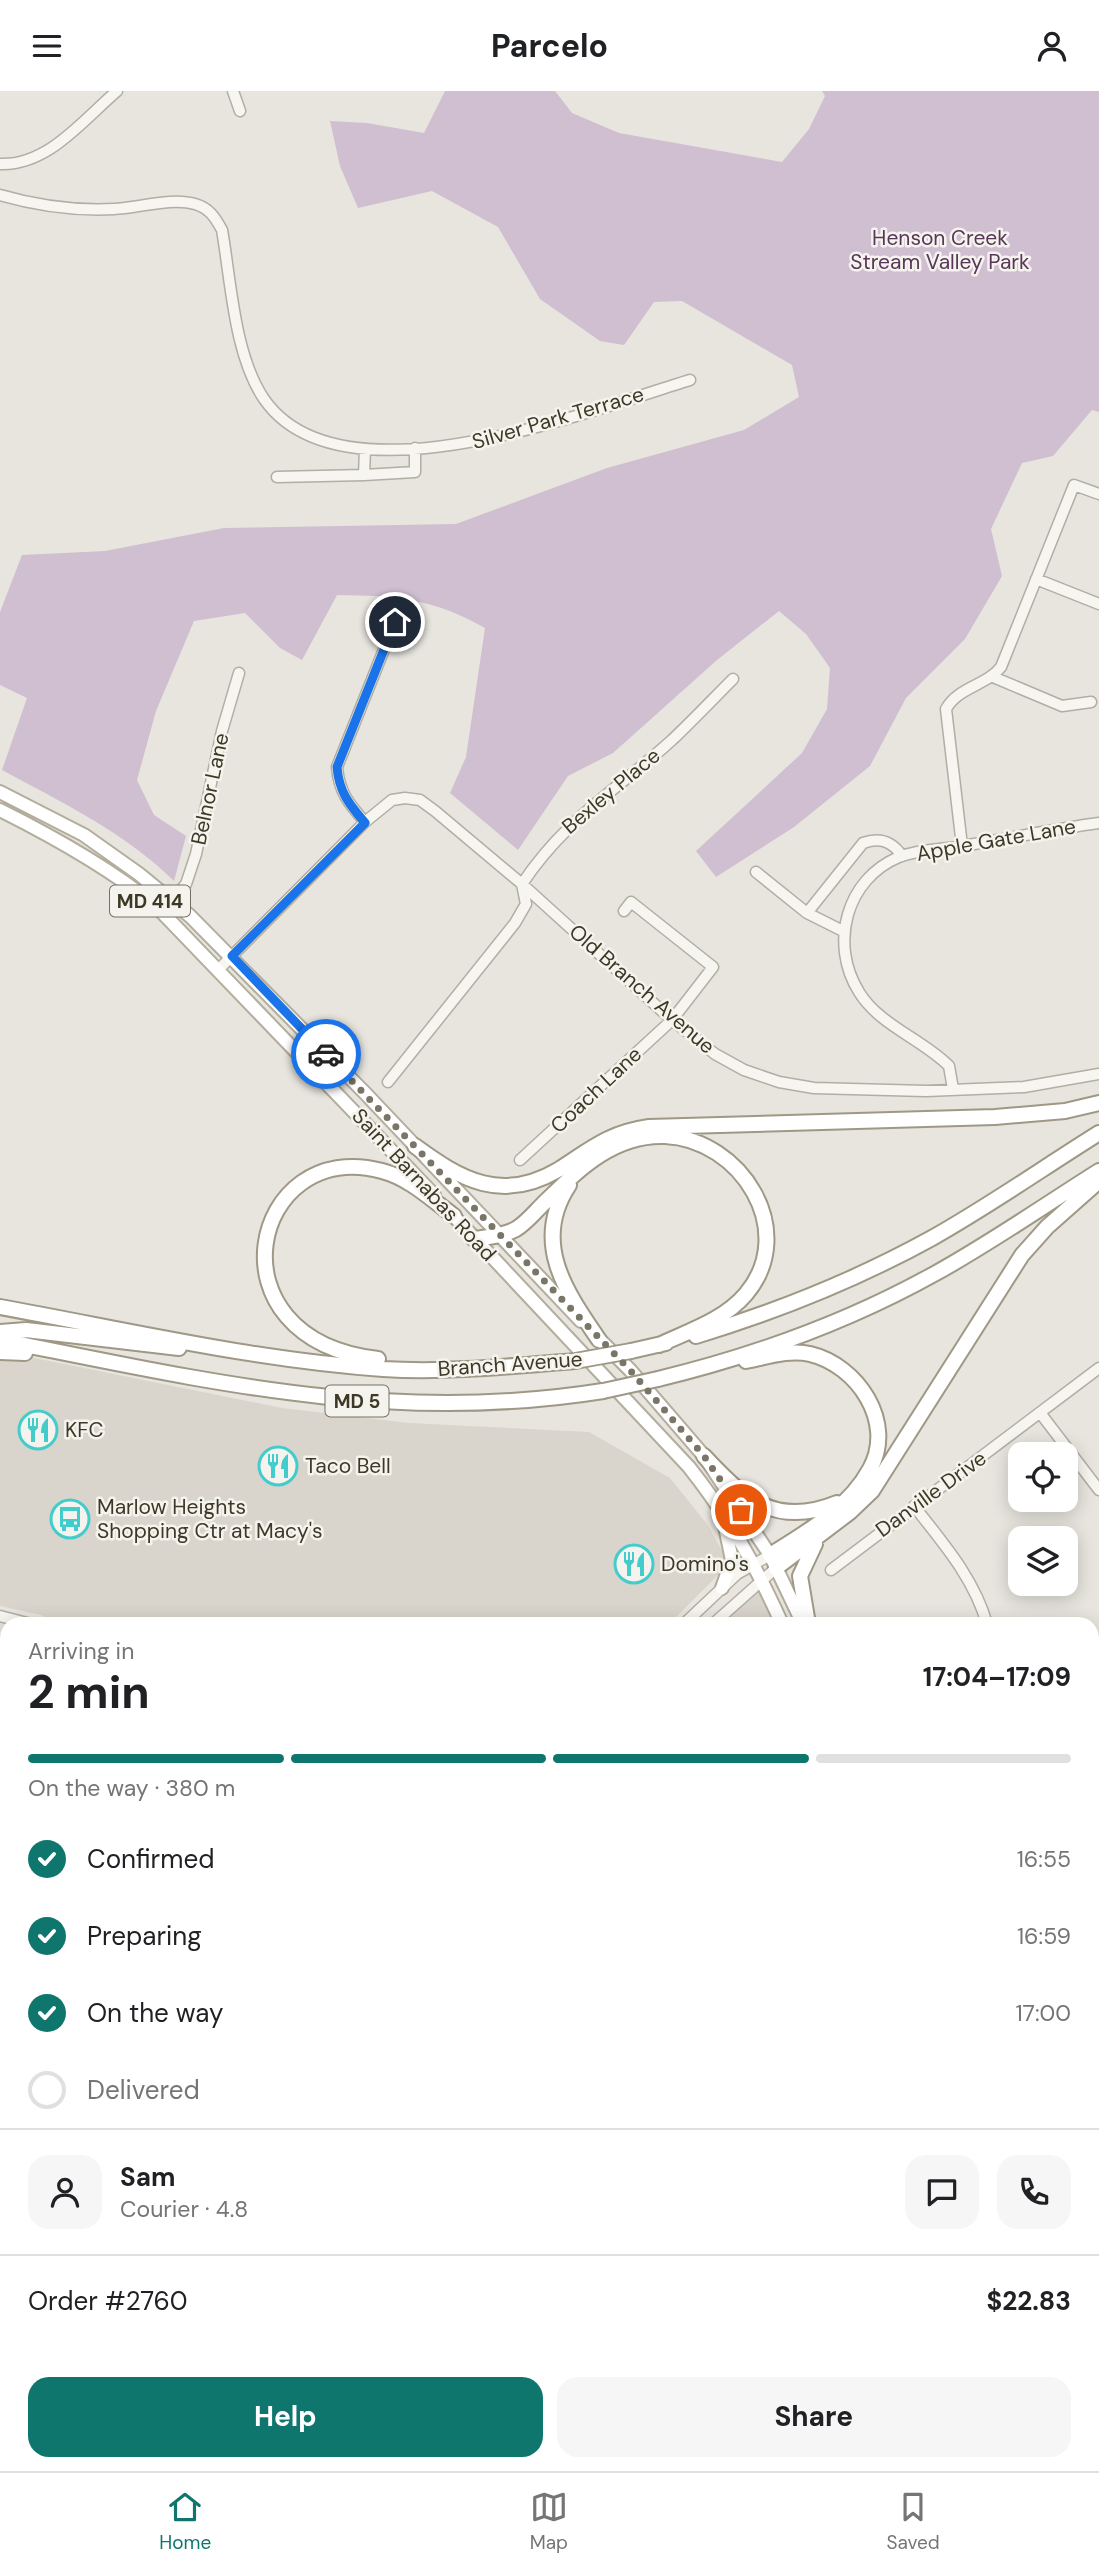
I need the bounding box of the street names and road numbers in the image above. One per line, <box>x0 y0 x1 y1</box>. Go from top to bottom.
street label: Silver Park Terrace <box>469 380 647 456</box>
street label: Belnor Lane <box>184 730 236 847</box>
street label: Bexley Place <box>556 742 666 840</box>
street label: Apple Gate Lane <box>914 812 1078 868</box>
road number: MD 414 <box>110 885 190 916</box>
street label: Old Branch Avenue <box>563 918 721 1060</box>
street label: Coach Lane <box>544 1040 648 1139</box>
street label: Saint Barnabas Road <box>346 1103 502 1267</box>
street label: Branch Avenue <box>437 1345 583 1383</box>
road number: MD 5 <box>326 1385 388 1417</box>
street label: Danville Drive <box>870 1444 992 1544</box>

